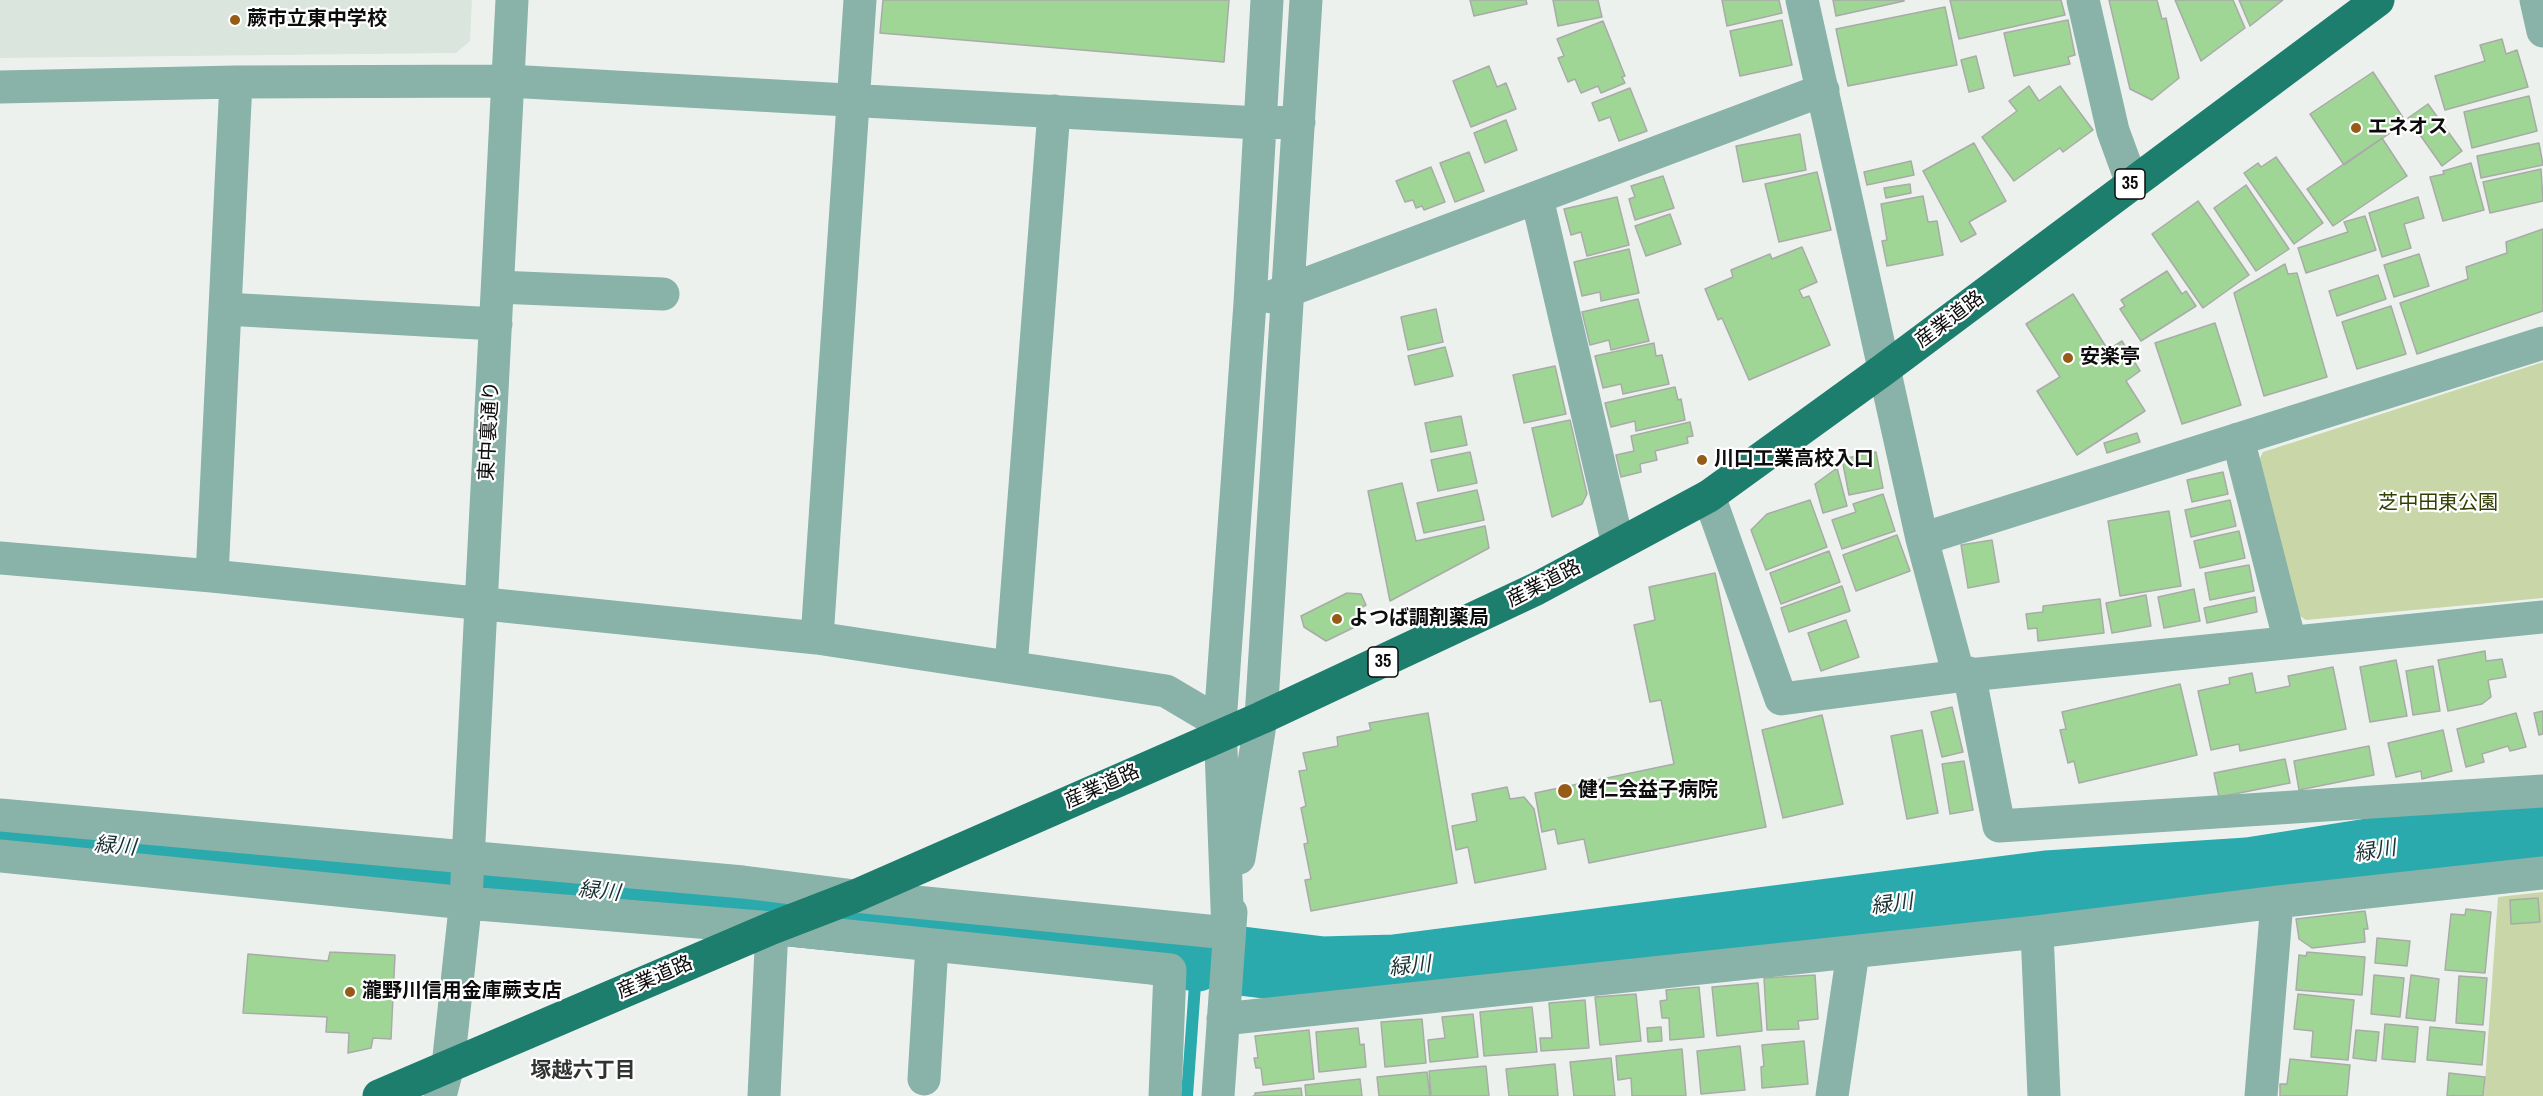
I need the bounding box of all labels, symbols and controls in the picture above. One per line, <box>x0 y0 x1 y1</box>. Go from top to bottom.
place label: 蕨市立東中学校 <box>247 8 387 32</box>
marker: 蕨市立東中学校 <box>228 13 242 27</box>
place label: エネオス <box>2368 116 2448 140</box>
marker: エネオス <box>2349 121 2363 135</box>
road number: 35 <box>2115 169 2145 199</box>
street label: 産業道路 <box>1911 286 1989 354</box>
place label: 安楽亭 <box>2080 346 2140 370</box>
marker: 安楽亭 <box>2061 351 2075 365</box>
street label: 東中裏通り <box>475 380 505 482</box>
place label: 川口工業高校入口 <box>1714 448 1874 472</box>
marker: 川口工業高校入口 <box>1695 453 1709 467</box>
park label: 芝中田東公園 <box>2378 492 2498 516</box>
street label: 産業道路 <box>1503 555 1585 613</box>
place label: よつば調剤薬局 <box>1349 607 1489 631</box>
marker: よつば調剤薬局 <box>1330 612 1344 626</box>
road number: 35 <box>1368 647 1398 677</box>
street label: 産業道路 <box>1061 760 1143 814</box>
place label: 健仁会益子病院 <box>1578 779 1718 803</box>
marker: 健仁会益子病院 <box>1556 782 1574 800</box>
water label: 緑川 <box>93 833 137 861</box>
water label: 緑川 <box>2352 836 2398 868</box>
water label: 緑川 <box>577 877 621 907</box>
water label: 緑川 <box>1870 890 1914 920</box>
street label: 産業道路 <box>613 951 697 1005</box>
water label: 緑川 <box>1388 952 1432 982</box>
place label: 瀧野川信用金庫蕨支店 <box>362 980 562 1004</box>
marker: 瀧野川信用金庫蕨支店 <box>343 985 357 999</box>
district label: 塚越六丁目 <box>531 1058 635 1084</box>

